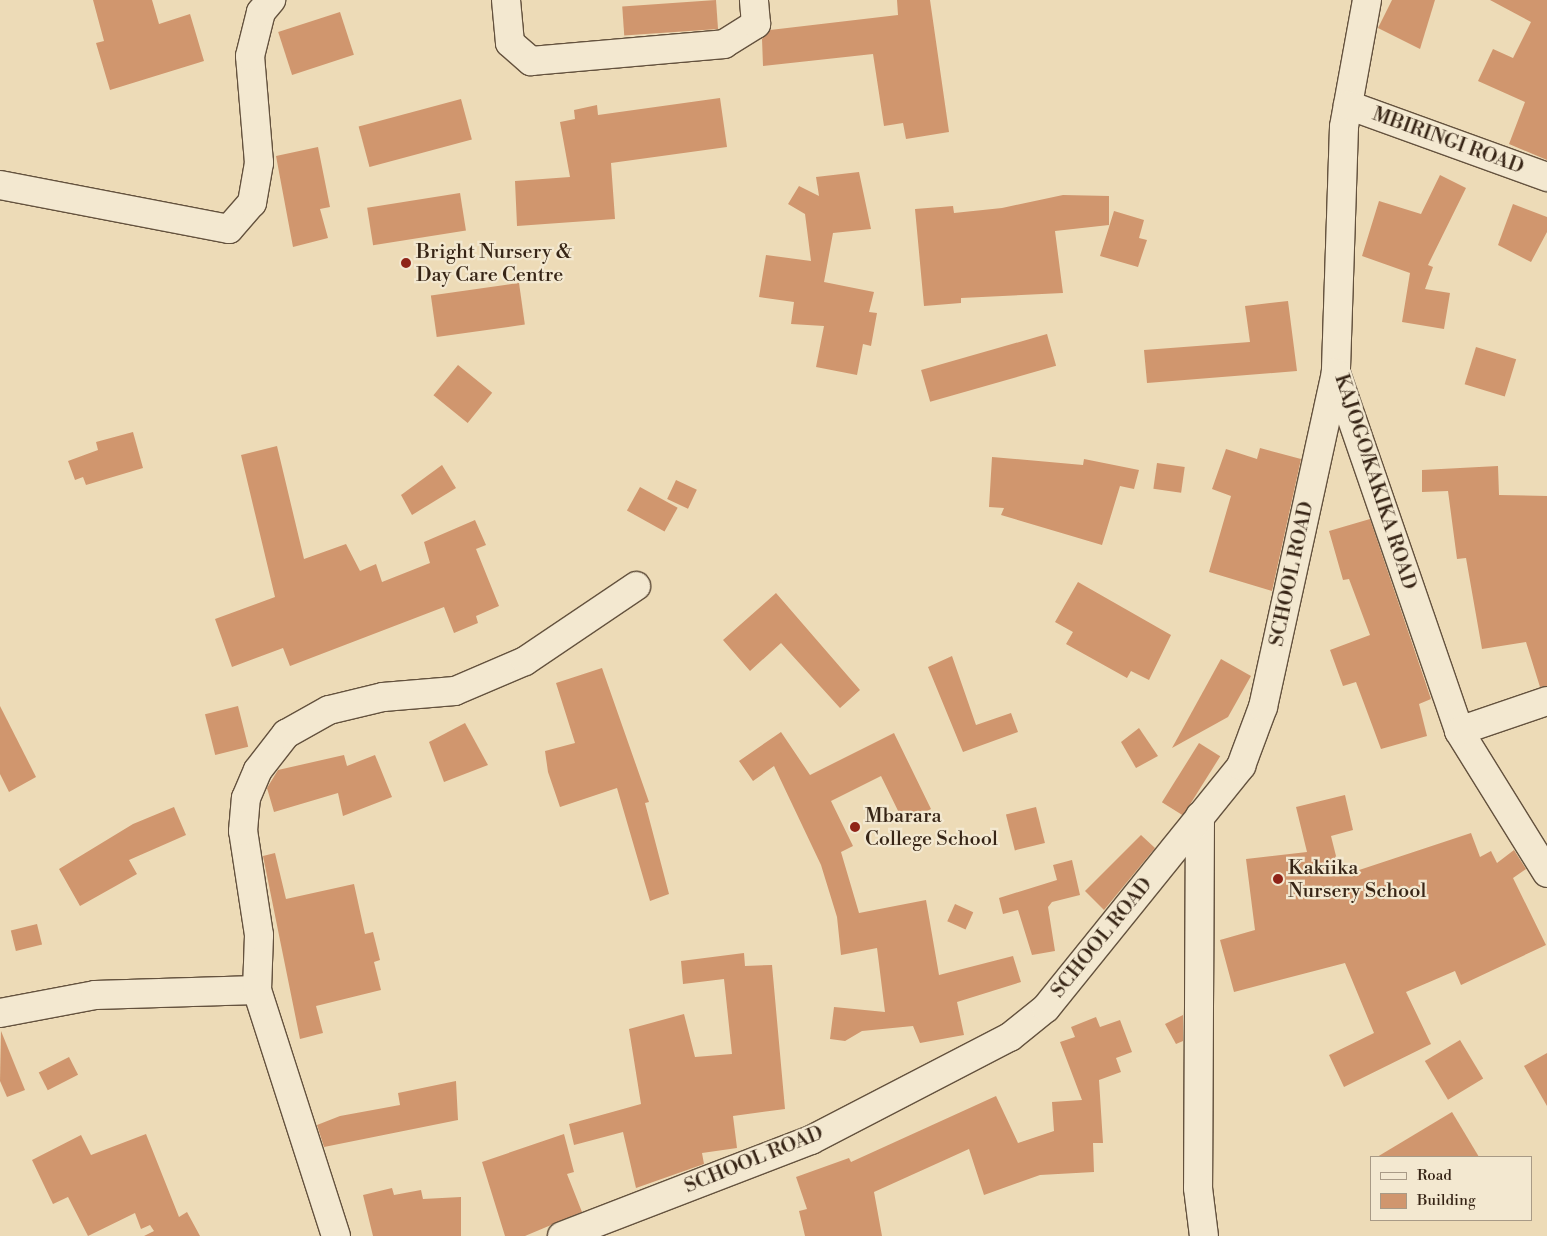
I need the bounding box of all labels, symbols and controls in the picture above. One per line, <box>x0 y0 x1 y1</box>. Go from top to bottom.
street label: MBIRINGI ROAD <box>1369 102 1527 180</box>
place label: Bright Nursery & Day Care Centre <box>416 240 572 287</box>
marker: Bright Nursery & Day Care Centre <box>400 257 412 269</box>
street label: KAJOGO/KAKIKA ROAD <box>1329 371 1421 593</box>
street label: SCHOOL ROAD <box>1265 499 1319 649</box>
place label: Mbarara College School <box>865 804 998 851</box>
marker: Mbarara College School <box>849 821 861 833</box>
place label: Kakiika Nursery School <box>1288 856 1426 903</box>
street label: SCHOOL ROAD <box>1046 873 1158 1003</box>
marker: Kakiika Nursery School <box>1272 873 1284 885</box>
street label: SCHOOL ROAD <box>681 1121 827 1199</box>
legend <box>1370 1156 1532 1221</box>
text: Road <box>1417 1166 1452 1185</box>
text: Building <box>1417 1191 1476 1210</box>

